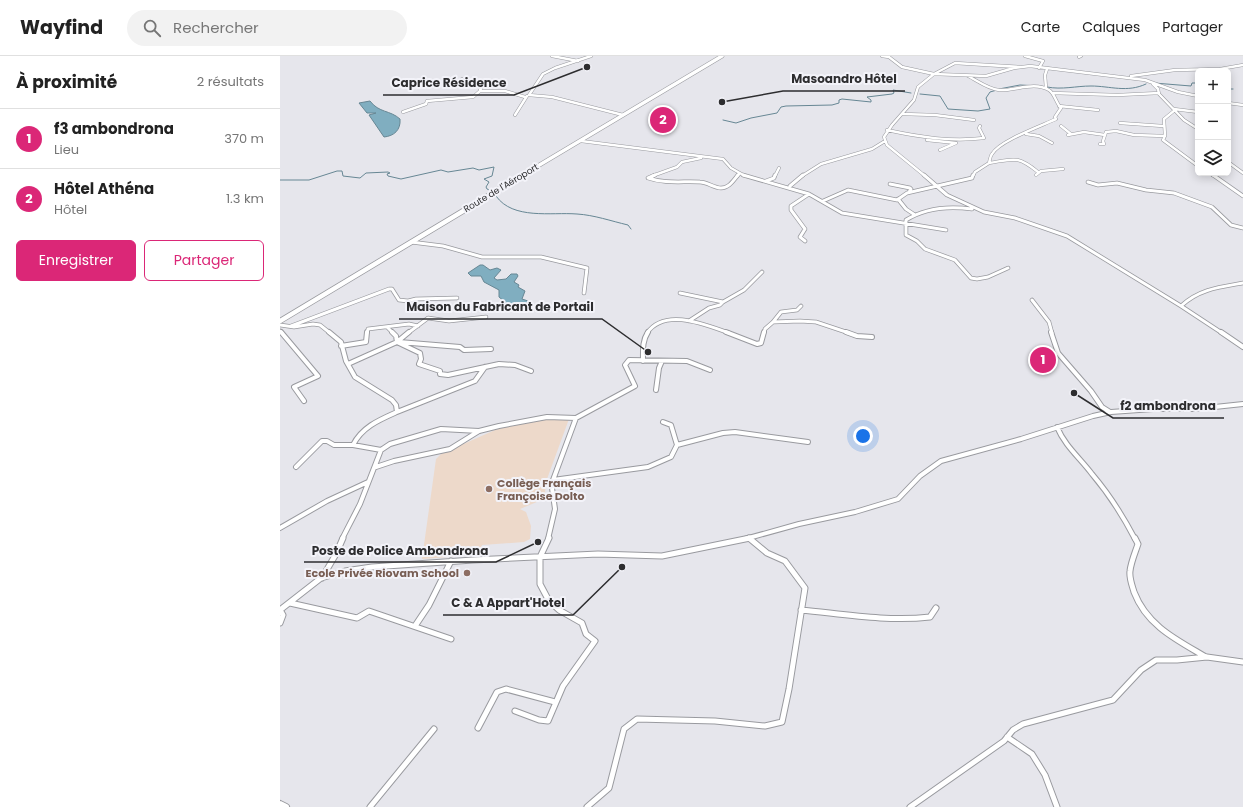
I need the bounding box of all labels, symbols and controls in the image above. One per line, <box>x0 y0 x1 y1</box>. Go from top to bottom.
search box <box>127 10 407 46</box>
text: Wayfind <box>20 14 103 41</box>
icon: search <box>141 17 163 39</box>
text: Rechercher <box>173 17 259 38</box>
text: Carte <box>1021 17 1060 37</box>
text: Calques <box>1082 17 1140 37</box>
text: Partager <box>1162 17 1223 37</box>
callout: Masoandro Hôtel <box>783 67 905 91</box>
map controls <box>1195 68 1231 176</box>
button: + <box>1195 68 1231 104</box>
text: À proximité <box>16 70 117 94</box>
text: Masoandro Hôtel <box>791 70 897 87</box>
callout: Caprice Résidence <box>383 71 514 95</box>
text: 2 résultats <box>197 72 264 91</box>
text: Caprice Résidence <box>391 74 507 91</box>
button: − <box>1195 104 1231 140</box>
pin: 2 <box>650 105 676 135</box>
text: f3 ambondrona <box>54 118 174 139</box>
text: 1 <box>27 129 31 148</box>
text: 370 m <box>224 129 264 148</box>
text: Lieu <box>54 140 79 159</box>
button: layers <box>1195 140 1231 176</box>
street label: Route de l'Aéroport <box>461 161 541 215</box>
text: Hôtel Athéna <box>54 178 154 199</box>
text: 2 <box>25 189 33 208</box>
text: 1.3 km <box>226 189 264 208</box>
text: Hôtel <box>54 200 87 219</box>
button: Enregistrer <box>16 240 136 281</box>
button: Partager <box>144 240 264 281</box>
callout: Maison du Fabricant de Portail <box>399 295 602 319</box>
text: Maison du Fabricant de Portail <box>406 298 594 315</box>
pin: 1 <box>1030 345 1056 375</box>
callout: f2 ambondrona <box>1113 394 1224 418</box>
text: f2 ambondrona <box>1120 397 1216 414</box>
your location <box>853 426 873 446</box>
place label: Collège Français Françoise Dolto <box>497 475 591 504</box>
marker: Collège Français Françoise Dolto <box>484 484 494 494</box>
callout: Poste de Police Ambondrona <box>304 538 496 562</box>
text: Poste de Police Ambondrona <box>312 542 488 559</box>
place label: Ecole Privée Riovam School <box>306 565 459 581</box>
marker: Ecole Privée Riovam School <box>462 568 472 578</box>
callout: C & A Appart'Hotel <box>443 591 573 615</box>
text: C & A Appart'Hotel <box>451 594 565 611</box>

